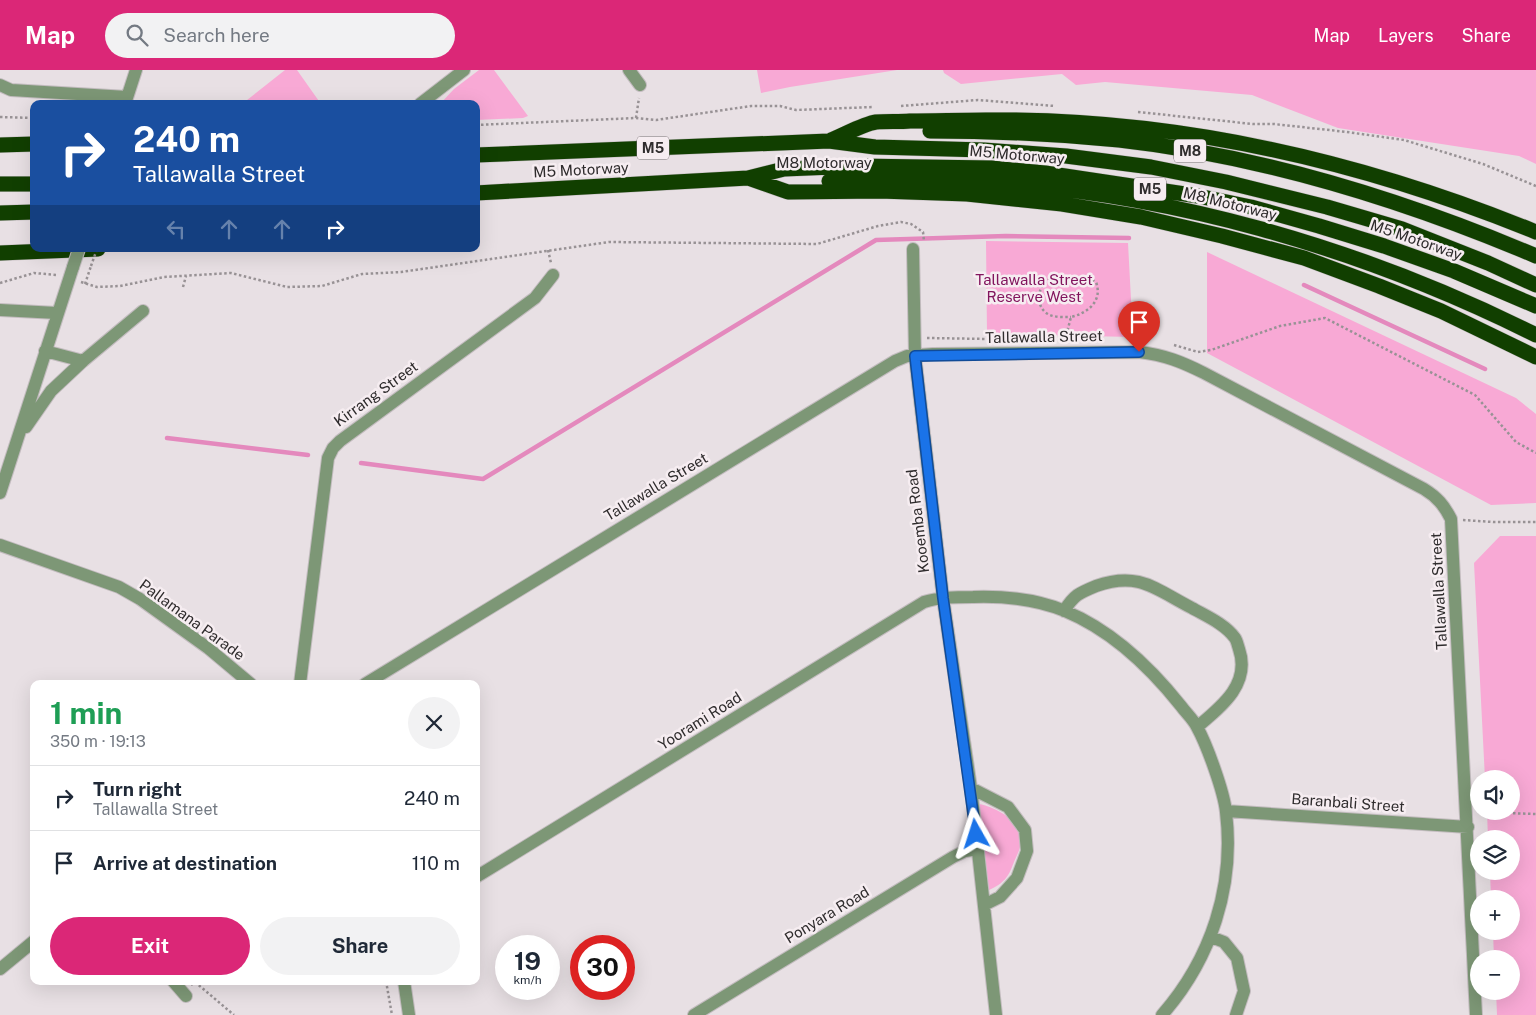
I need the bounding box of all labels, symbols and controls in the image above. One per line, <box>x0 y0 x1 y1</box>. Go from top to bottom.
search box <box>105 13 455 58</box>
text: Map <box>25 21 75 49</box>
icon: search <box>123 21 151 49</box>
text: Search here <box>163 24 270 46</box>
text: Map <box>1314 25 1350 46</box>
text: Layers <box>1378 25 1434 46</box>
text: Share <box>1462 25 1511 46</box>
text: 240 m <box>133 119 240 160</box>
icon: right <box>50 120 115 185</box>
road number: M5 <box>637 136 669 160</box>
road number: M8 <box>1174 140 1206 162</box>
street label: M5 Motorway <box>969 142 1065 167</box>
street label: M8 Motorway <box>776 154 872 171</box>
street label: M5 Motorway <box>533 159 629 180</box>
text: Tallawalla Street <box>133 161 305 187</box>
road number: M5 <box>1134 178 1166 200</box>
street label: M8 Motorway <box>1182 184 1279 223</box>
icon: left <box>162 215 190 243</box>
icon: ahead <box>215 215 243 243</box>
icon: ahead <box>268 215 296 243</box>
icon: right <box>321 215 349 243</box>
street label: M5 Motorway <box>1368 216 1464 263</box>
park label: Tallawalla Street Reserve West <box>975 271 1093 305</box>
pin <box>1118 301 1160 352</box>
icon: arrive <box>1125 308 1153 336</box>
street label: Tallawalla Street <box>985 327 1103 346</box>
street label: Kirrang Street <box>331 357 421 430</box>
street label: Tallawalla Street <box>601 449 711 524</box>
street label: Kooemba Road <box>903 468 932 574</box>
street label: Tallawalla Street <box>1427 532 1450 650</box>
street label: Pallamana Parade <box>136 576 248 663</box>
street label: Yoorami Road <box>655 688 744 753</box>
text: 1 min <box>50 695 122 731</box>
button: close <box>408 697 460 749</box>
text: 350 m · 19:13 <box>50 732 146 751</box>
map controls <box>1470 770 1520 1000</box>
button: sound <box>1470 770 1520 820</box>
text: Turn right <box>93 778 182 800</box>
icon: right <box>50 784 78 812</box>
text: 240 m <box>404 787 460 809</box>
street label: Baranbali Street <box>1291 790 1405 815</box>
text: Tallawalla Street <box>93 800 218 819</box>
position arrow <box>949 807 1001 859</box>
button: layers <box>1470 830 1520 880</box>
icon: arrive <box>50 849 78 877</box>
text: Arrive at destination <box>93 852 277 874</box>
text: 110 m <box>412 852 460 874</box>
street label: Ponyara Road <box>781 883 872 946</box>
button: + <box>1470 890 1520 940</box>
button: Exit <box>50 917 250 975</box>
button: Share <box>260 917 460 975</box>
speed limit sign: 30 <box>570 935 635 1000</box>
text: 19 <box>514 946 541 976</box>
button: − <box>1470 950 1520 1000</box>
text: km/h <box>513 973 542 987</box>

